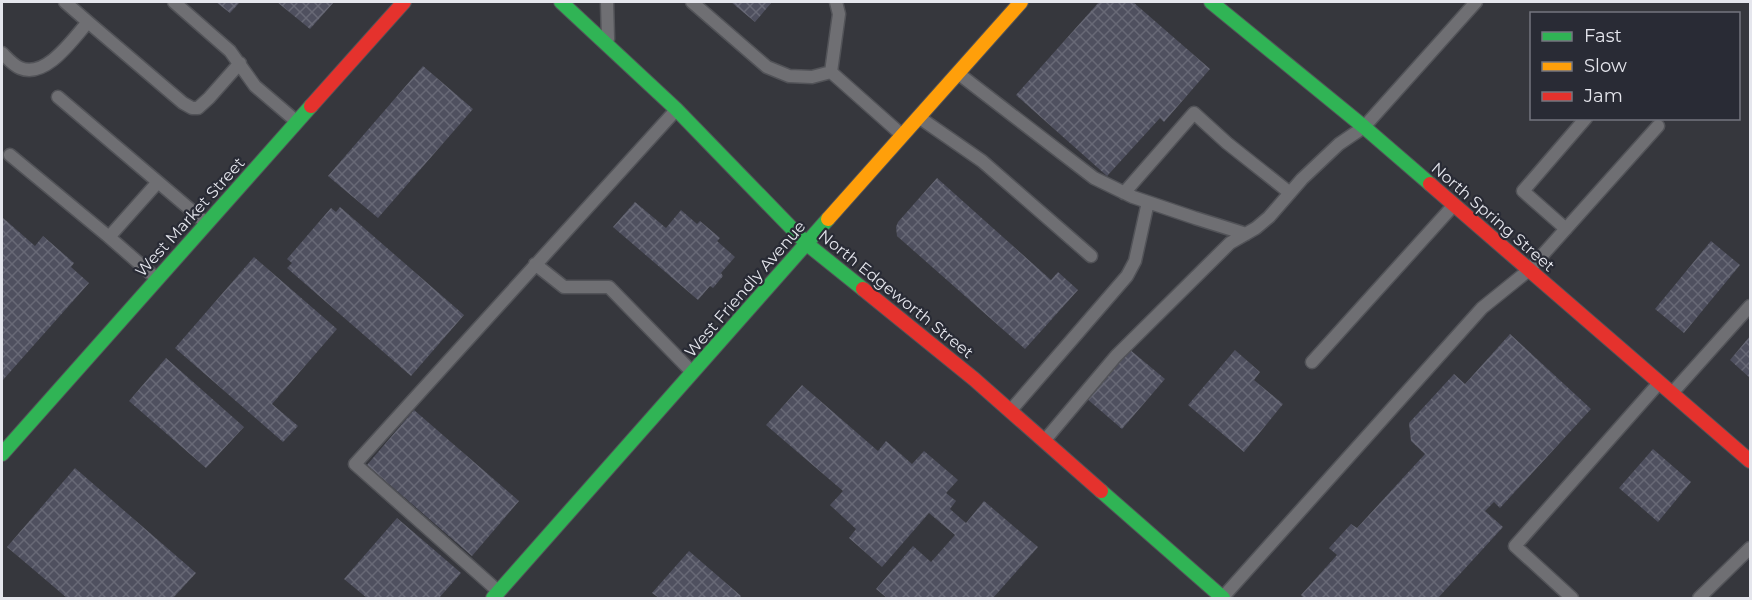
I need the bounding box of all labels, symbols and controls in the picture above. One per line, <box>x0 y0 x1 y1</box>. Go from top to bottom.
legend <box>1530 12 1740 120</box>
text: Fast <box>1584 25 1622 47</box>
text: Slow <box>1584 55 1627 77</box>
text: Jam <box>1583 85 1623 107</box>
street label: West Market Street <box>131 153 249 281</box>
street label: North Spring Street <box>1428 158 1559 276</box>
street label: West Friendly Avenue <box>681 217 809 361</box>
street label: North Edgeworth Street <box>815 226 978 363</box>

